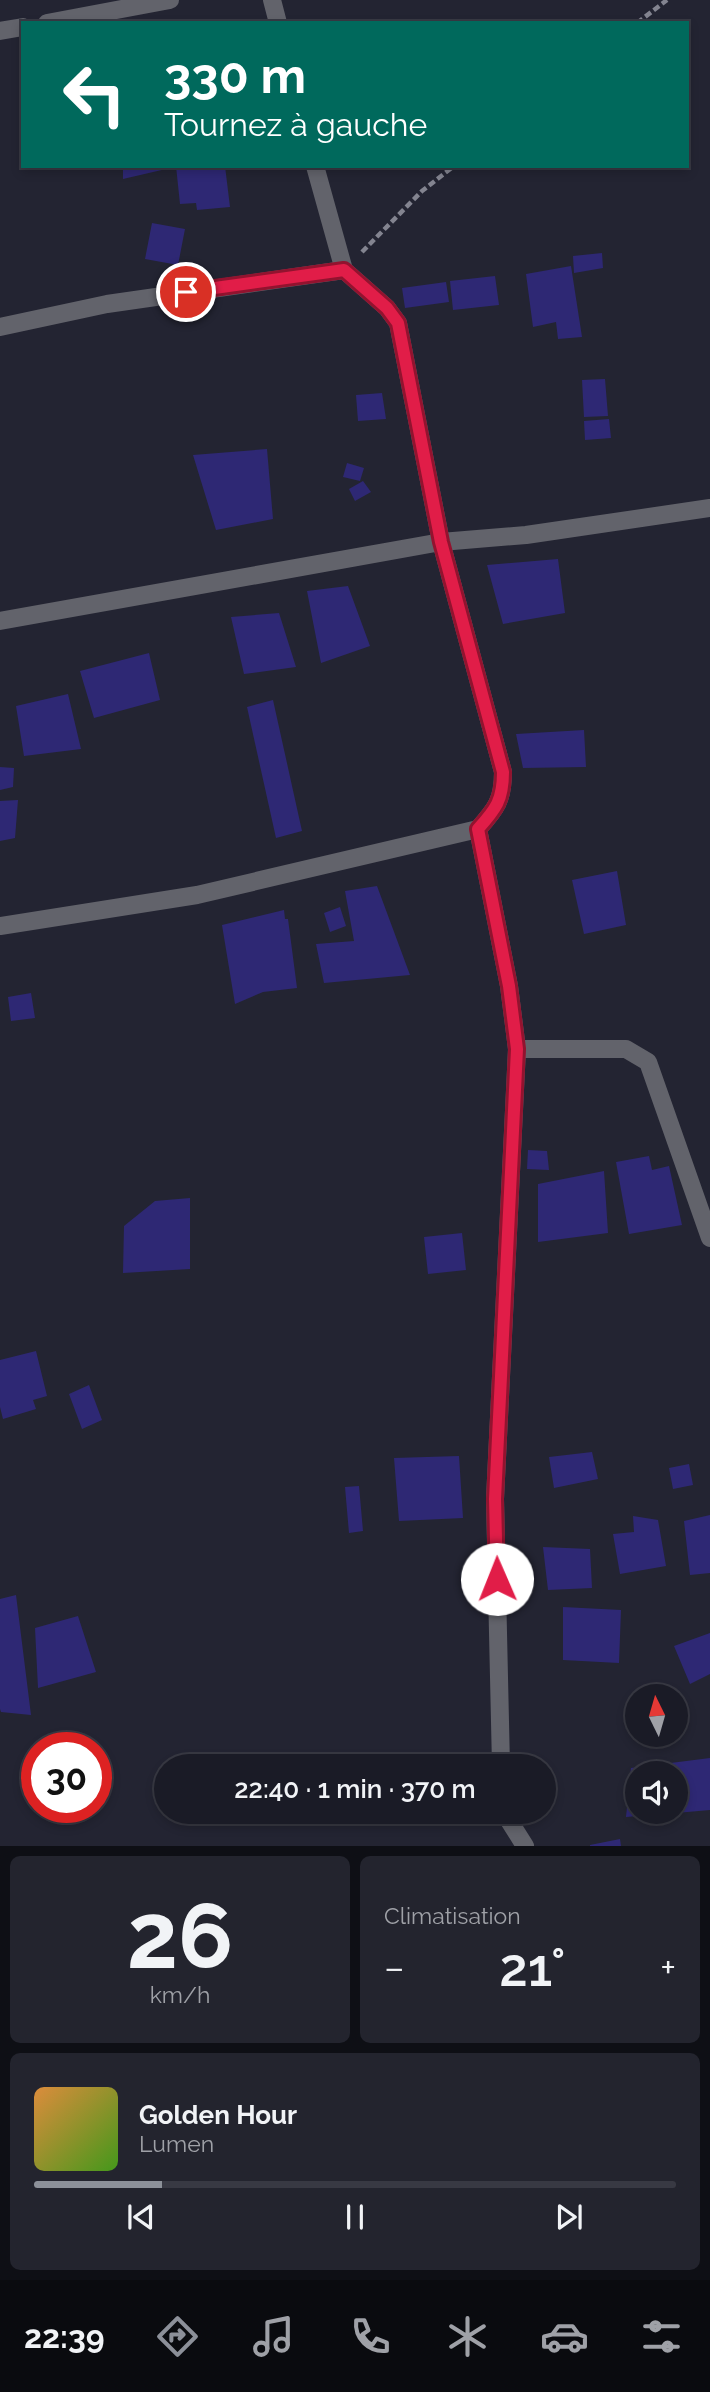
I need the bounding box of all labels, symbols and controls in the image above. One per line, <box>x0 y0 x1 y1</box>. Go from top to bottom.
text: 330 m <box>164 47 306 104</box>
icon: left <box>49 49 140 140</box>
text: Tournez à gauche <box>164 106 427 143</box>
pin <box>156 262 216 322</box>
icon: arrive <box>167 273 205 311</box>
position arrow <box>460 1542 534 1616</box>
north arrow <box>625 1684 688 1746</box>
map controls <box>625 1684 688 1824</box>
speed limit sign: 30 <box>21 1732 112 1823</box>
button: sound <box>625 1761 688 1824</box>
text: 22:40 · 1 min · 370 m <box>234 1774 476 1804</box>
text: 26 <box>127 1882 233 1989</box>
text: Climatisation <box>384 1902 521 1929</box>
text: 21° <box>499 1937 566 1998</box>
text: − <box>384 1945 404 1990</box>
text: + <box>660 1945 676 1990</box>
text: km/h <box>150 1981 210 2008</box>
text: Golden Hour <box>139 2100 297 2130</box>
text: Lumen <box>139 2130 214 2157</box>
icon: previous <box>122 2198 160 2236</box>
icon: pause <box>336 2198 374 2236</box>
icon: next <box>550 2198 588 2236</box>
icon: directions <box>153 2312 202 2361</box>
icon: music <box>249 2312 298 2361</box>
icon: phone <box>346 2312 395 2361</box>
icon: climate <box>443 2312 492 2361</box>
icon: car <box>540 2312 589 2361</box>
icon: filters <box>637 2312 686 2361</box>
text: 22:39 <box>24 2318 105 2355</box>

